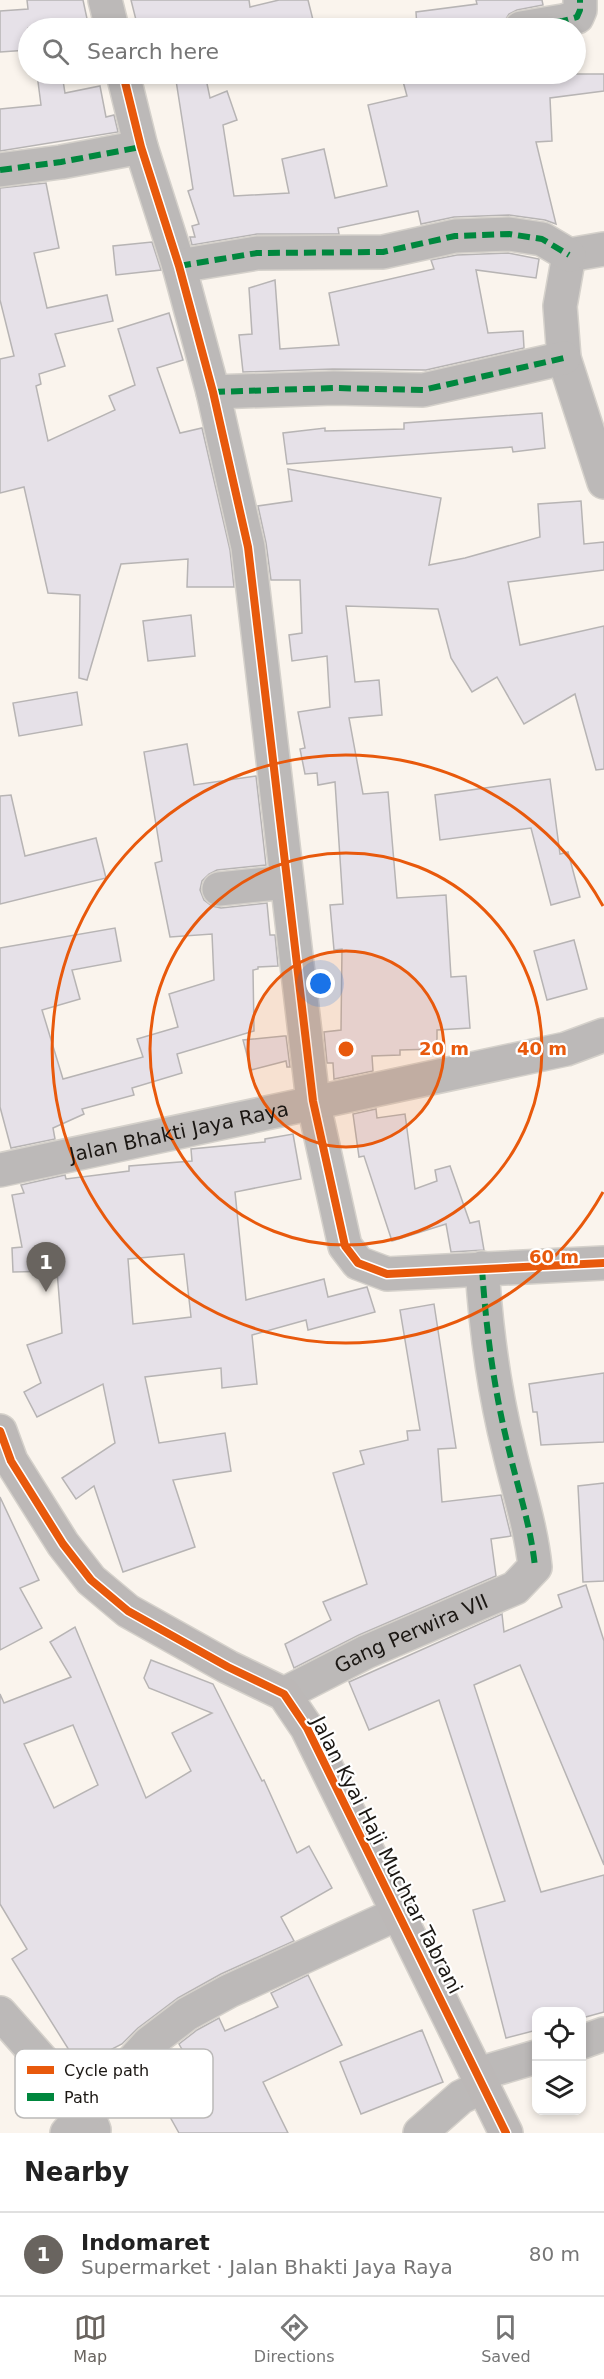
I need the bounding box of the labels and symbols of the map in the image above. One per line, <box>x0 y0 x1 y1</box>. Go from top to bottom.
your location <box>306 969 335 998</box>
text: 20 m <box>419 1038 469 1059</box>
text: 40 m <box>517 1038 567 1059</box>
centre of rings <box>336 1039 356 1059</box>
street label: Jalan Bhakti Jaya Raya <box>65 1097 291 1167</box>
pin: 1 <box>26 1242 66 1292</box>
text: 60 m <box>529 1246 579 1267</box>
street label: Gang Perwira VII <box>330 1589 492 1678</box>
street label: Jalan Kyai Haji Muchtar Tabrani <box>305 1710 468 1998</box>
legend <box>15 2049 213 2118</box>
text: Cycle path <box>64 2061 149 2080</box>
text: Path <box>64 2088 99 2107</box>

